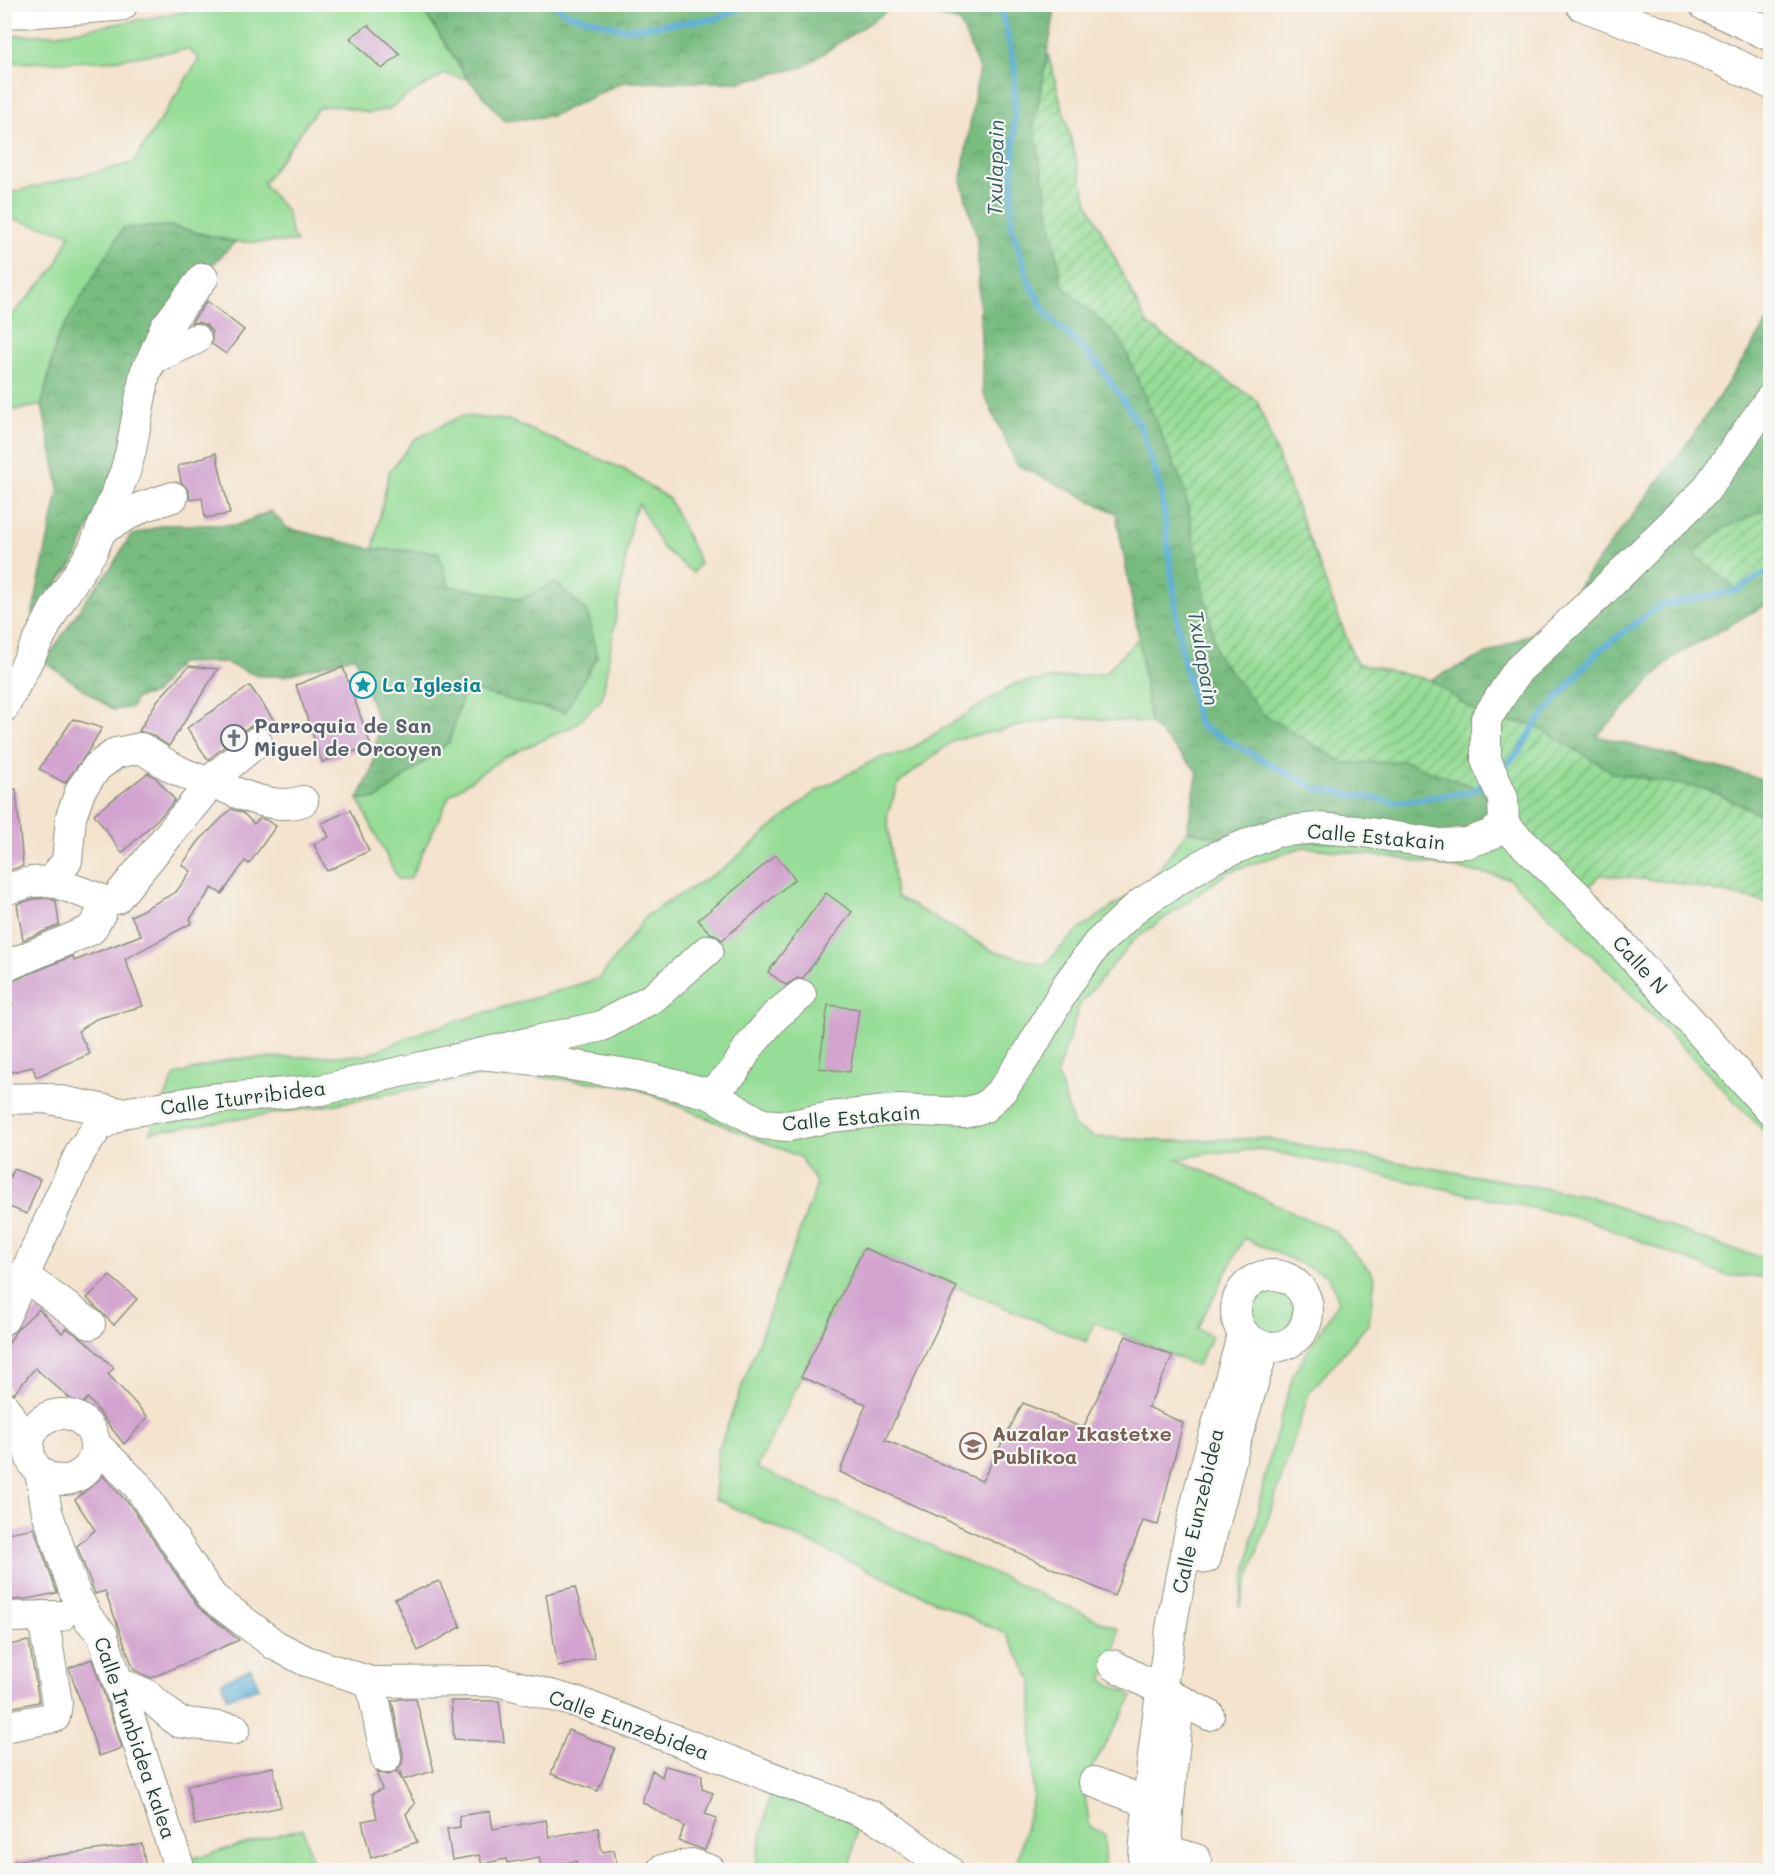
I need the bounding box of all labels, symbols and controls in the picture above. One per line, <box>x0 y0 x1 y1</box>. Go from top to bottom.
water label: Txulapain <box>980 120 1009 216</box>
water label: Txulapain <box>1183 608 1226 708</box>
place icon: La Iglesia <box>348 670 378 700</box>
place label: La Iglesia <box>382 671 482 697</box>
place label: Parroquia de San Miguel de Orcoyen <box>254 712 442 761</box>
church icon: Parroquia de San Miguel de Orcoyen <box>219 723 249 753</box>
street label: Calle Estakain <box>1306 817 1446 855</box>
street label: Calle N <box>1608 930 1674 999</box>
street label: Calle Iturribidea <box>159 1074 327 1120</box>
street label: Calle Estakain <box>781 1098 921 1136</box>
place label: Auzalar Ikastetxe Publikoa <box>992 1420 1172 1469</box>
street label: Calle Eunzebidea <box>1165 1426 1229 1596</box>
school or university icon: Auzalar Ikastetxe Publikoa <box>958 1431 988 1461</box>
street label: Calle Irunbidea kalea <box>89 1633 183 1842</box>
street label: Calle Eunzebidea <box>546 1683 713 1765</box>

